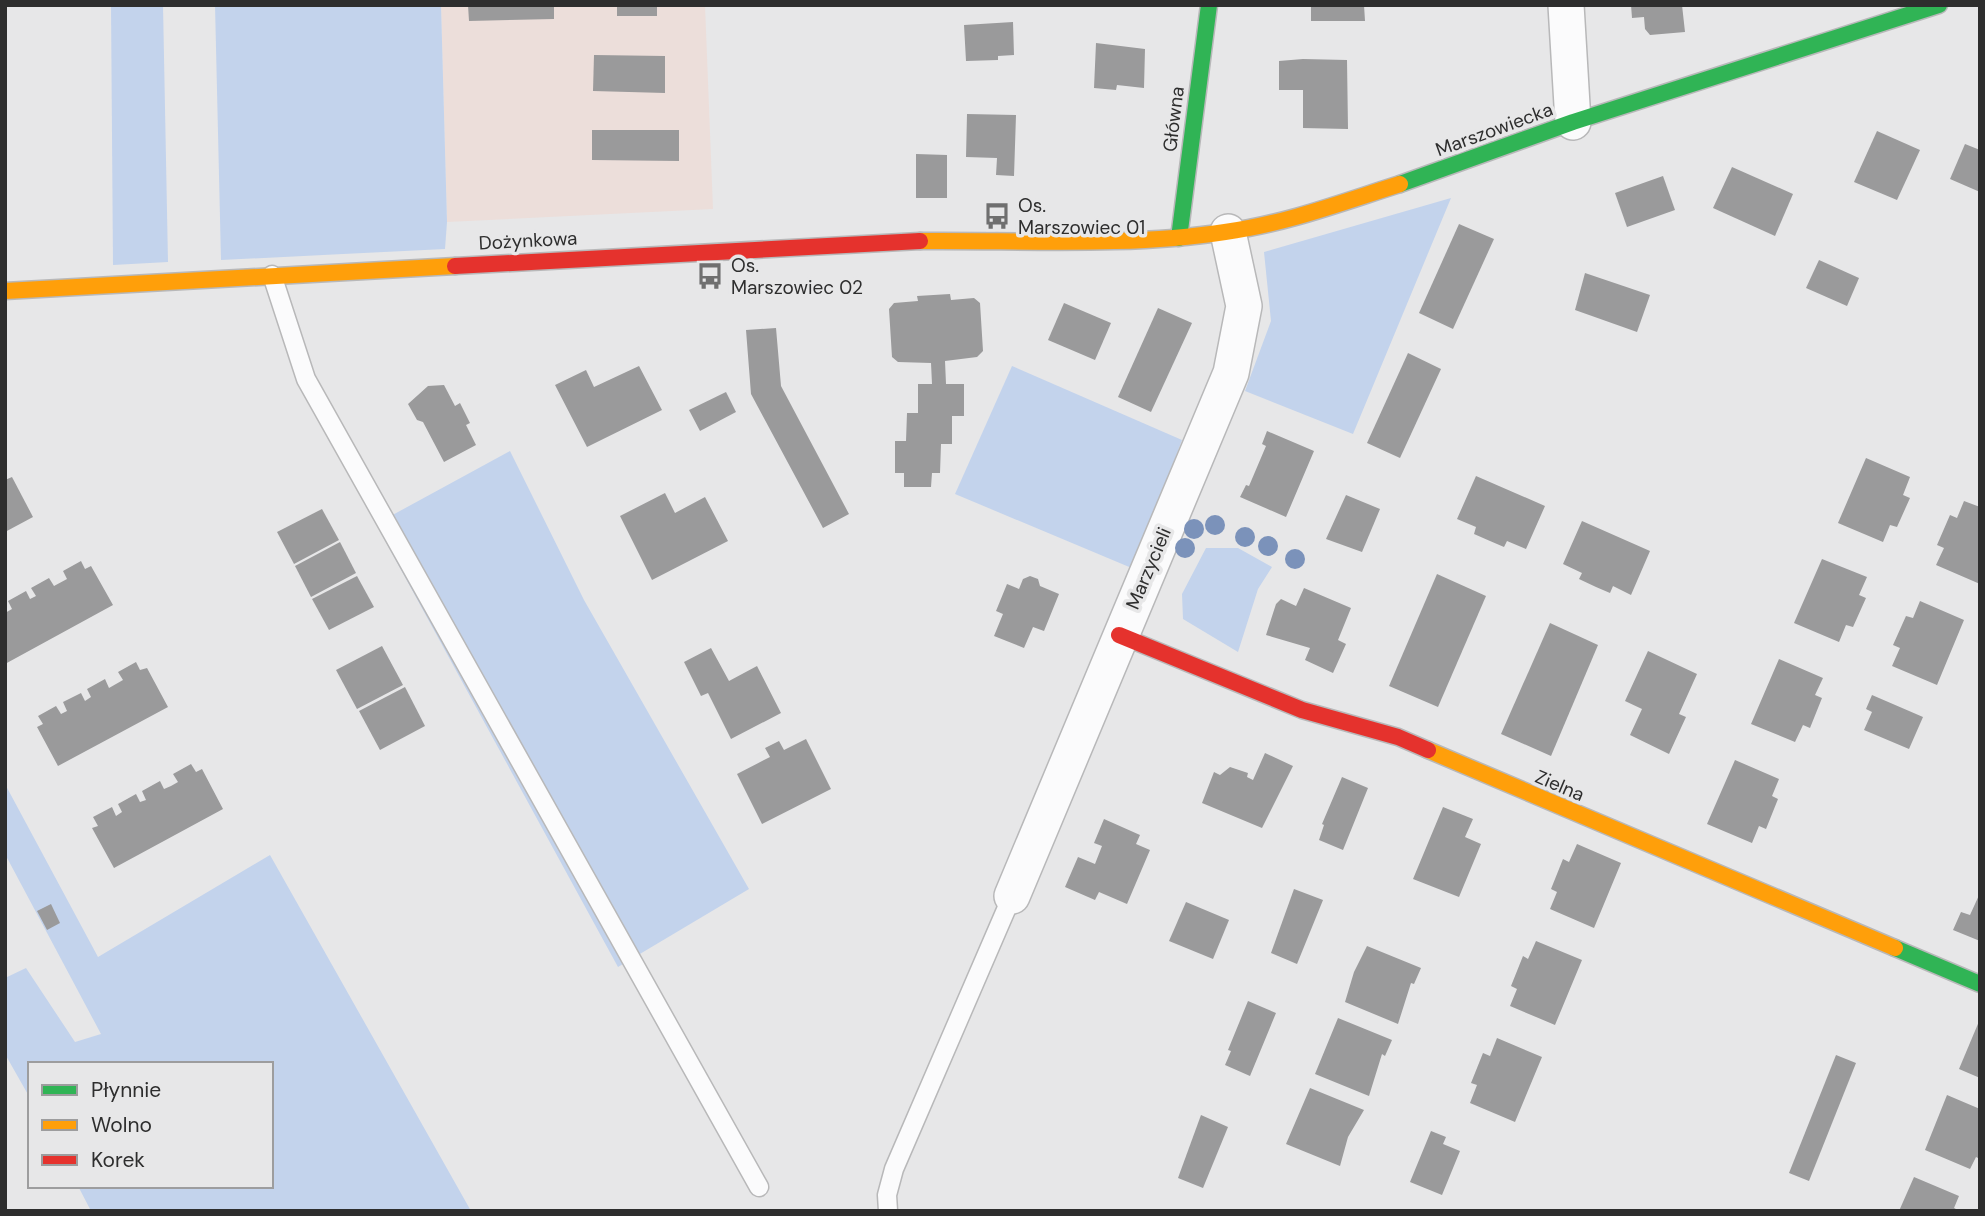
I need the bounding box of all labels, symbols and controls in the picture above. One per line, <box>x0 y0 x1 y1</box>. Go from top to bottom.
street label: Główna <box>1157 85 1190 153</box>
street label: Marszowiecka <box>1432 97 1556 162</box>
place label: Os. Marszowiec 01 <box>1018 193 1145 240</box>
bus stop icon: Os. Marszowiec 01 <box>982 201 1012 231</box>
street label: Dożynkowa <box>478 225 578 256</box>
place label: Os. Marszowiec 02 <box>731 253 863 300</box>
bus stop icon: Os. Marszowiec 02 <box>695 261 725 291</box>
street label: Marzycieli <box>1120 523 1177 613</box>
street label: Zielna <box>1531 764 1588 807</box>
legend <box>28 1062 273 1188</box>
text: Płynnie <box>91 1076 161 1104</box>
text: Wolno <box>91 1111 152 1139</box>
text: Korek <box>91 1146 145 1174</box>

